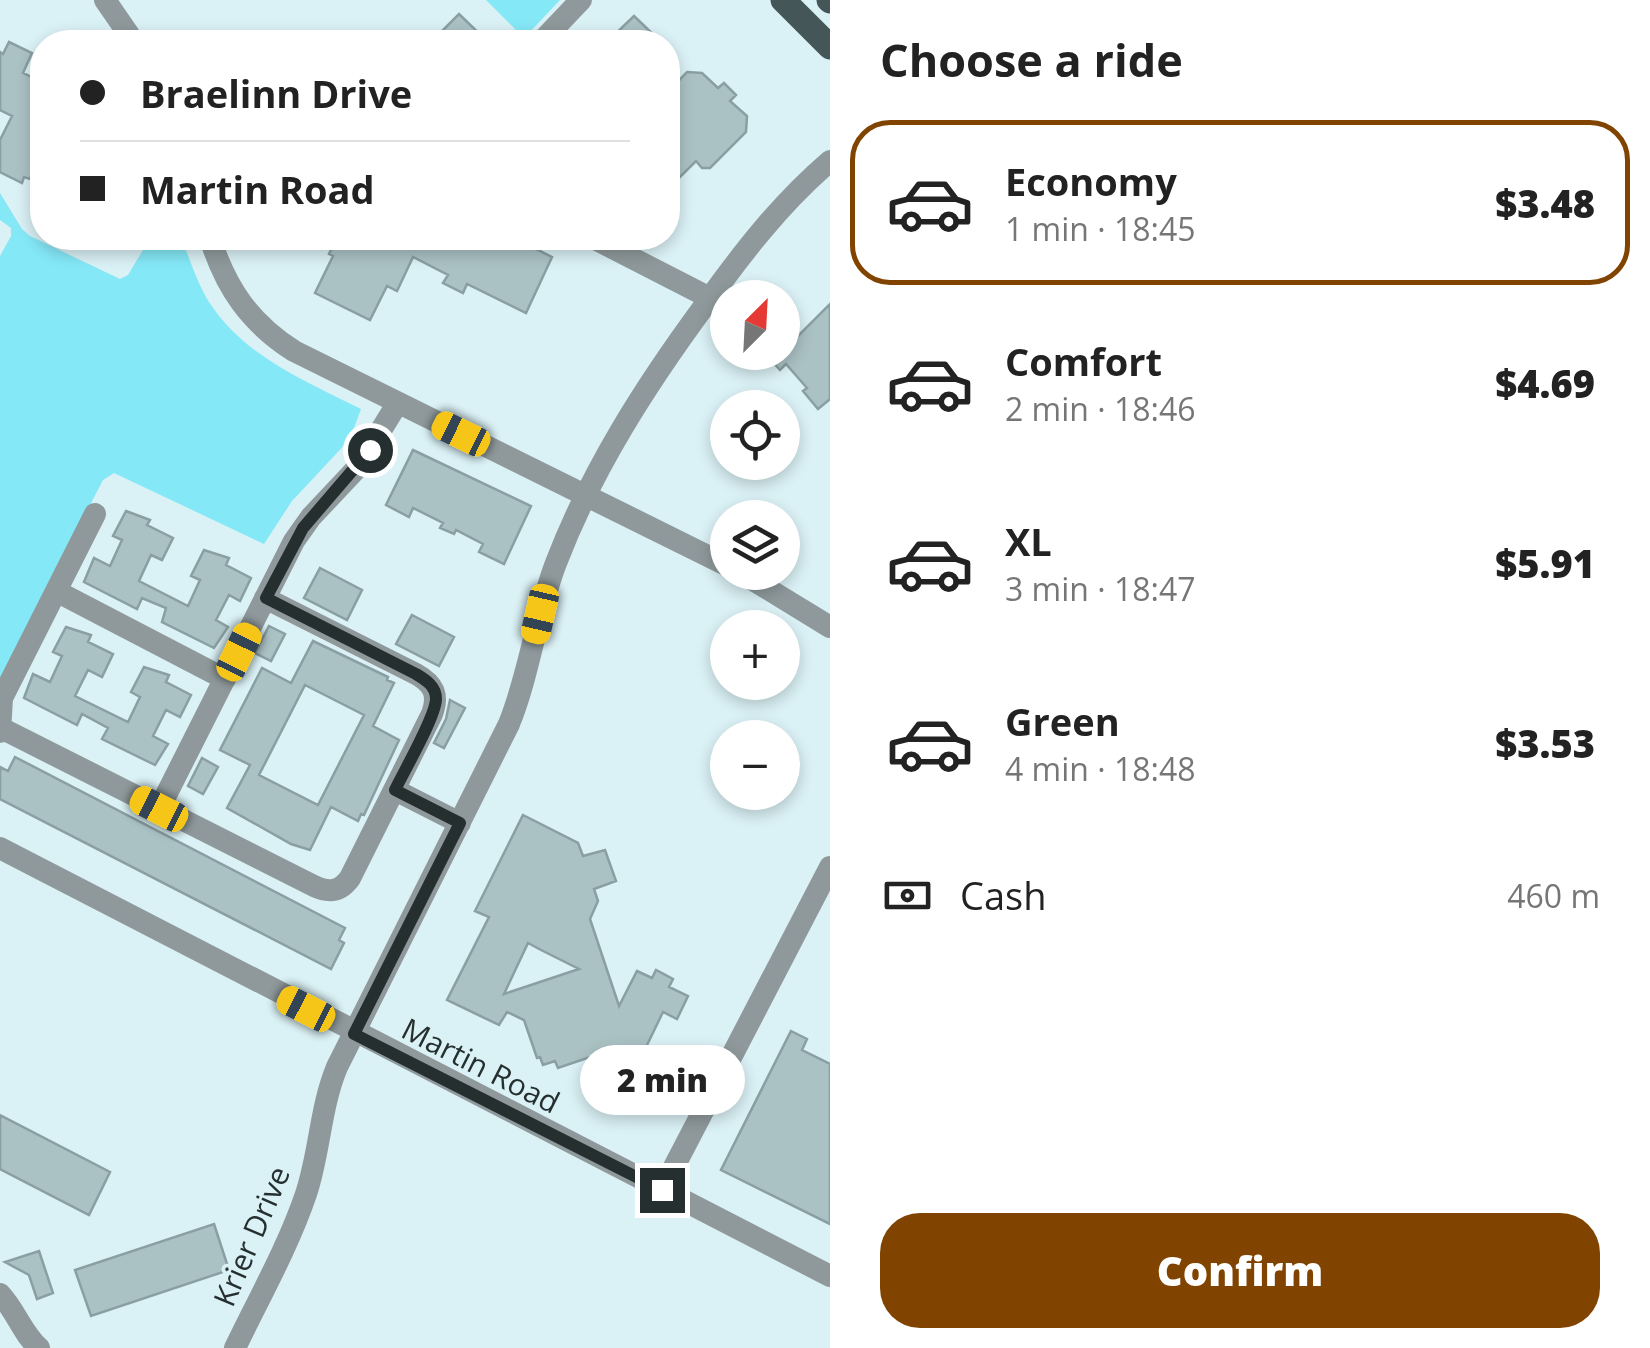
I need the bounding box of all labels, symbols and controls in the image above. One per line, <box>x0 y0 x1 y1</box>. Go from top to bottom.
text: Choose a ride <box>880 29 1183 90</box>
text: Braelinn Drive <box>140 67 412 119</box>
text: Economy <box>1005 155 1177 207</box>
icon: car <box>885 158 975 248</box>
text: Martin Road <box>140 163 375 215</box>
text: $3.48 <box>1495 177 1595 229</box>
text: 1 min · 18:45 <box>1005 207 1196 250</box>
north arrow <box>710 280 800 370</box>
map controls <box>710 280 800 810</box>
text: Comfort <box>1005 335 1162 387</box>
icon: car <box>885 338 975 428</box>
text: $4.69 <box>1495 357 1595 409</box>
text: 2 min · 18:46 <box>1005 387 1196 430</box>
button: locate <box>710 390 800 480</box>
car <box>427 407 495 461</box>
route start <box>348 428 393 473</box>
button: layers <box>710 500 800 590</box>
text: XL <box>1005 515 1052 567</box>
icon: car <box>885 518 975 608</box>
text: $5.91 <box>1495 537 1595 589</box>
text: 3 min · 18:47 <box>1005 567 1196 610</box>
car <box>519 581 561 647</box>
button: + <box>710 610 800 700</box>
car <box>212 618 266 686</box>
text: Green <box>1005 695 1120 747</box>
icon: car <box>885 698 975 788</box>
text: $3.53 <box>1495 717 1595 769</box>
button: − <box>710 720 800 810</box>
text: 4 min · 18:48 <box>1005 747 1196 790</box>
car <box>125 782 193 836</box>
icon: cash <box>880 868 935 923</box>
text: Cash <box>960 869 1046 921</box>
text: 460 m <box>1507 874 1600 917</box>
car <box>272 982 340 1036</box>
street label: Martin Road <box>395 1008 567 1122</box>
callout: 2 min <box>580 1045 744 1115</box>
text: 2 min <box>617 1058 708 1101</box>
street label: Krier Drive <box>203 1160 299 1312</box>
route end <box>640 1168 685 1213</box>
button: Confirm <box>880 1213 1600 1328</box>

